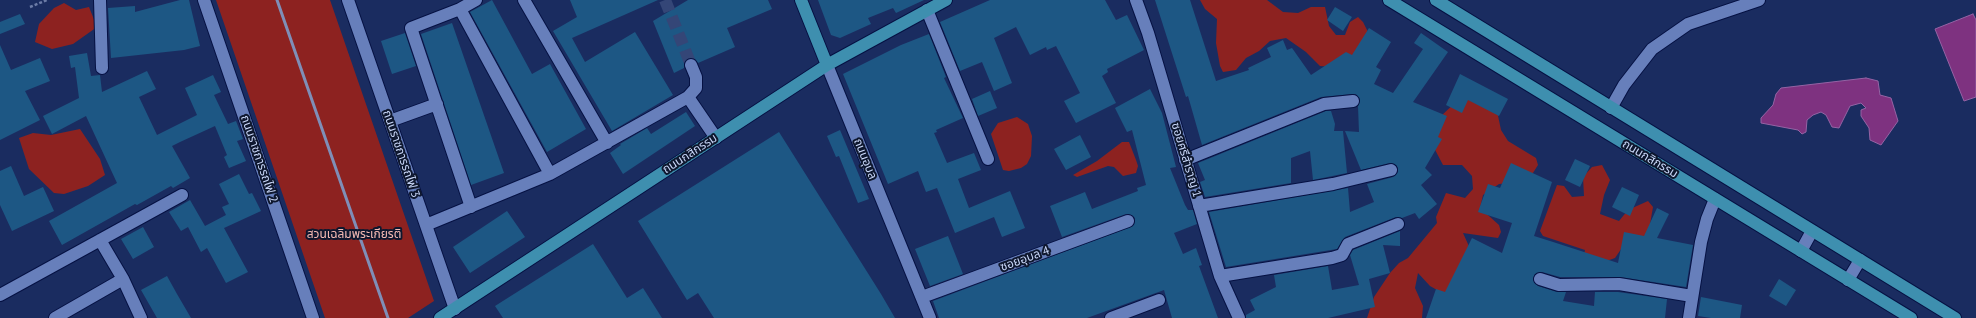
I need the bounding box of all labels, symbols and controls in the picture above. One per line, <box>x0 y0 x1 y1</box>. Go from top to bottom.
street label: ถนนราชการรถไฟ 3 <box>379 108 423 200</box>
street label: ถนนราชการรถไฟ 2 <box>237 113 281 205</box>
street label: ซอยศรีสำราญ 1 <box>1168 121 1204 199</box>
street label: ถนนกสิกรรม <box>660 131 720 177</box>
street label: ถนนอุบล <box>850 136 880 182</box>
street label: ถนนกสิกรรม <box>1620 137 1680 181</box>
park label: สวนเฉลิมพระเกียรติ <box>307 228 401 242</box>
street label: ซอยอุบล 4 <box>998 243 1052 275</box>

